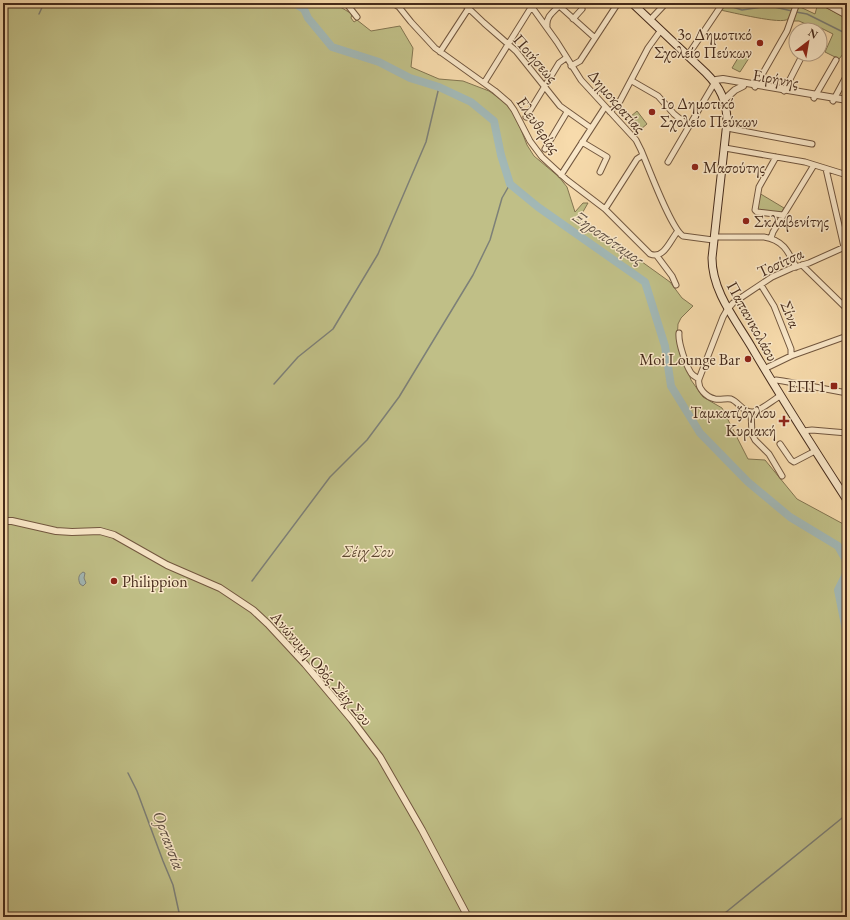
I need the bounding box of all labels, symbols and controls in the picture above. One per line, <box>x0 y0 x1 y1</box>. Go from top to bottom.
north arrow <box>788 22 828 62</box>
place label: 3ο Δημοτικό Σχολείο Πεύκων <box>654 24 752 63</box>
text: N <box>806 25 821 42</box>
street label: Ποιήσεως <box>509 29 563 88</box>
marker: 3ο Δημοτικό Σχολείο Πεύκων <box>755 38 765 48</box>
street label: Ειρήνης <box>751 64 801 93</box>
street label: Δημοκρατίας <box>583 65 650 138</box>
street label: Ελευθερίας <box>512 93 566 158</box>
place label: 1ο Δημοτικό Σχολείο Πεύκων <box>660 93 758 132</box>
marker: 1ο Δημοτικό Σχολείο Πεύκων <box>647 107 657 117</box>
place label: Μασούτης <box>703 157 766 178</box>
marker: Μασούτης <box>690 162 700 172</box>
water label: Ξηροπόταμος <box>568 205 649 271</box>
place label: Σκλαβενίτης <box>754 211 830 232</box>
marker: Σκλαβενίτης <box>741 216 751 226</box>
street label: Τοσίτσα <box>754 242 807 282</box>
street label: Παπανικολάου <box>722 278 783 365</box>
street label: Σίνα <box>776 298 806 331</box>
place label: Moi Lounge Bar <box>639 349 741 370</box>
marker: Moi Lounge Bar <box>743 354 753 364</box>
place label: ΕΠΙ 1 <box>787 376 826 397</box>
marker: ΕΠΙ 1 <box>829 381 839 391</box>
place label: Ταμκατζόγλου Κυριακή <box>690 402 776 441</box>
marker: Ταμκατζόγλου Κυριακή <box>779 416 789 426</box>
park label: Σέιχ Σου <box>341 541 394 562</box>
place label: Philippion <box>122 571 188 592</box>
marker: Philippion <box>109 576 119 586</box>
street label: Ανώνυμη Οδός Σέιχ Σου <box>265 606 377 730</box>
water label: Ορτανσία <box>148 808 190 872</box>

